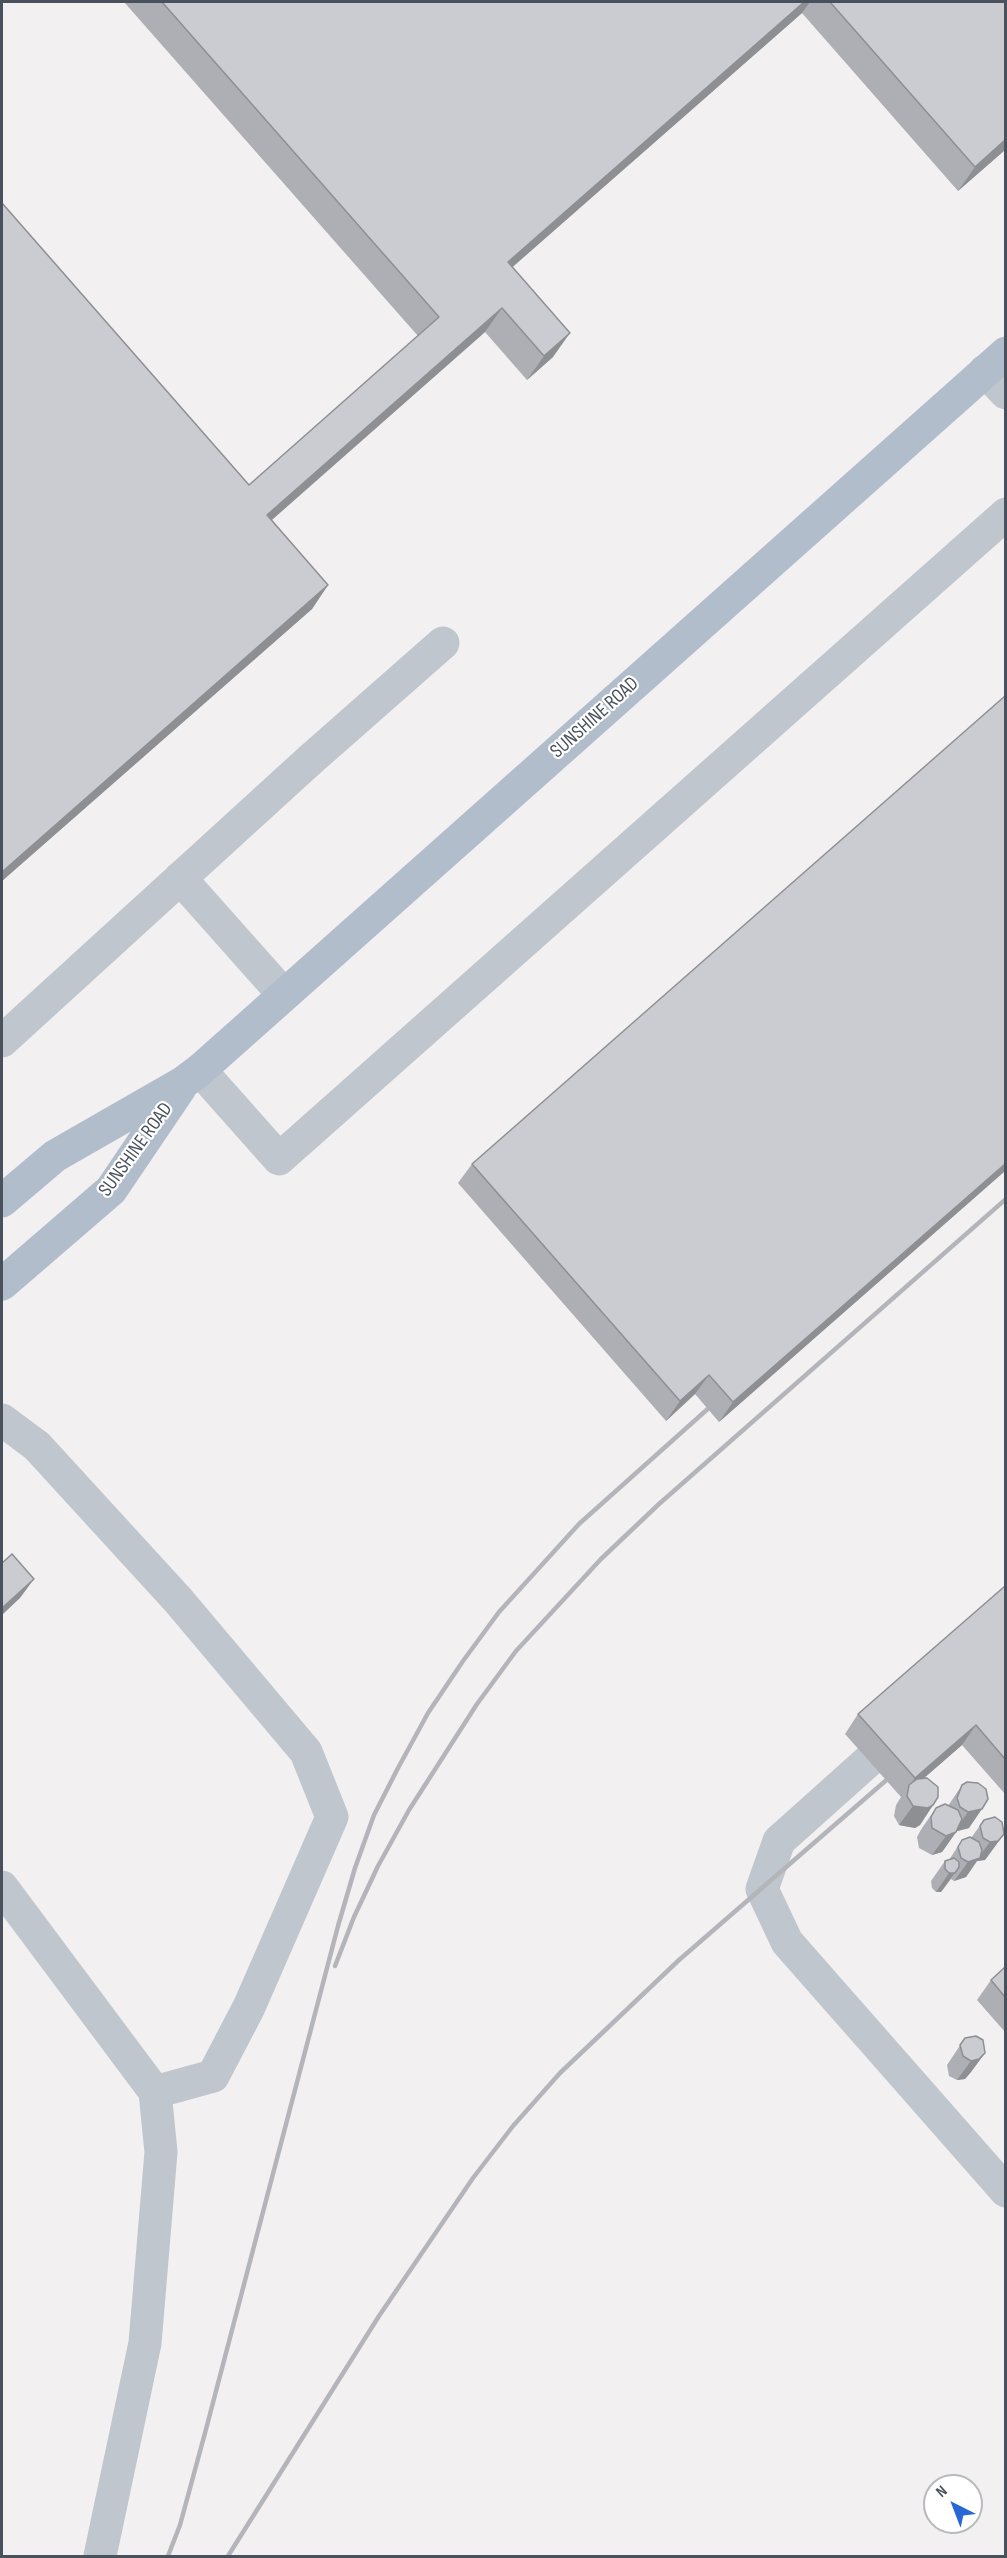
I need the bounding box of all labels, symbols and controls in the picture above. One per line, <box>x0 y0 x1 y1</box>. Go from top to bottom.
street label: SUNSHINE ROAD <box>546 672 644 764</box>
street label: SUNSHINE ROAD <box>94 1098 178 1202</box>
north arrow <box>923 2474 983 2534</box>
text: N <box>932 2482 951 2502</box>

